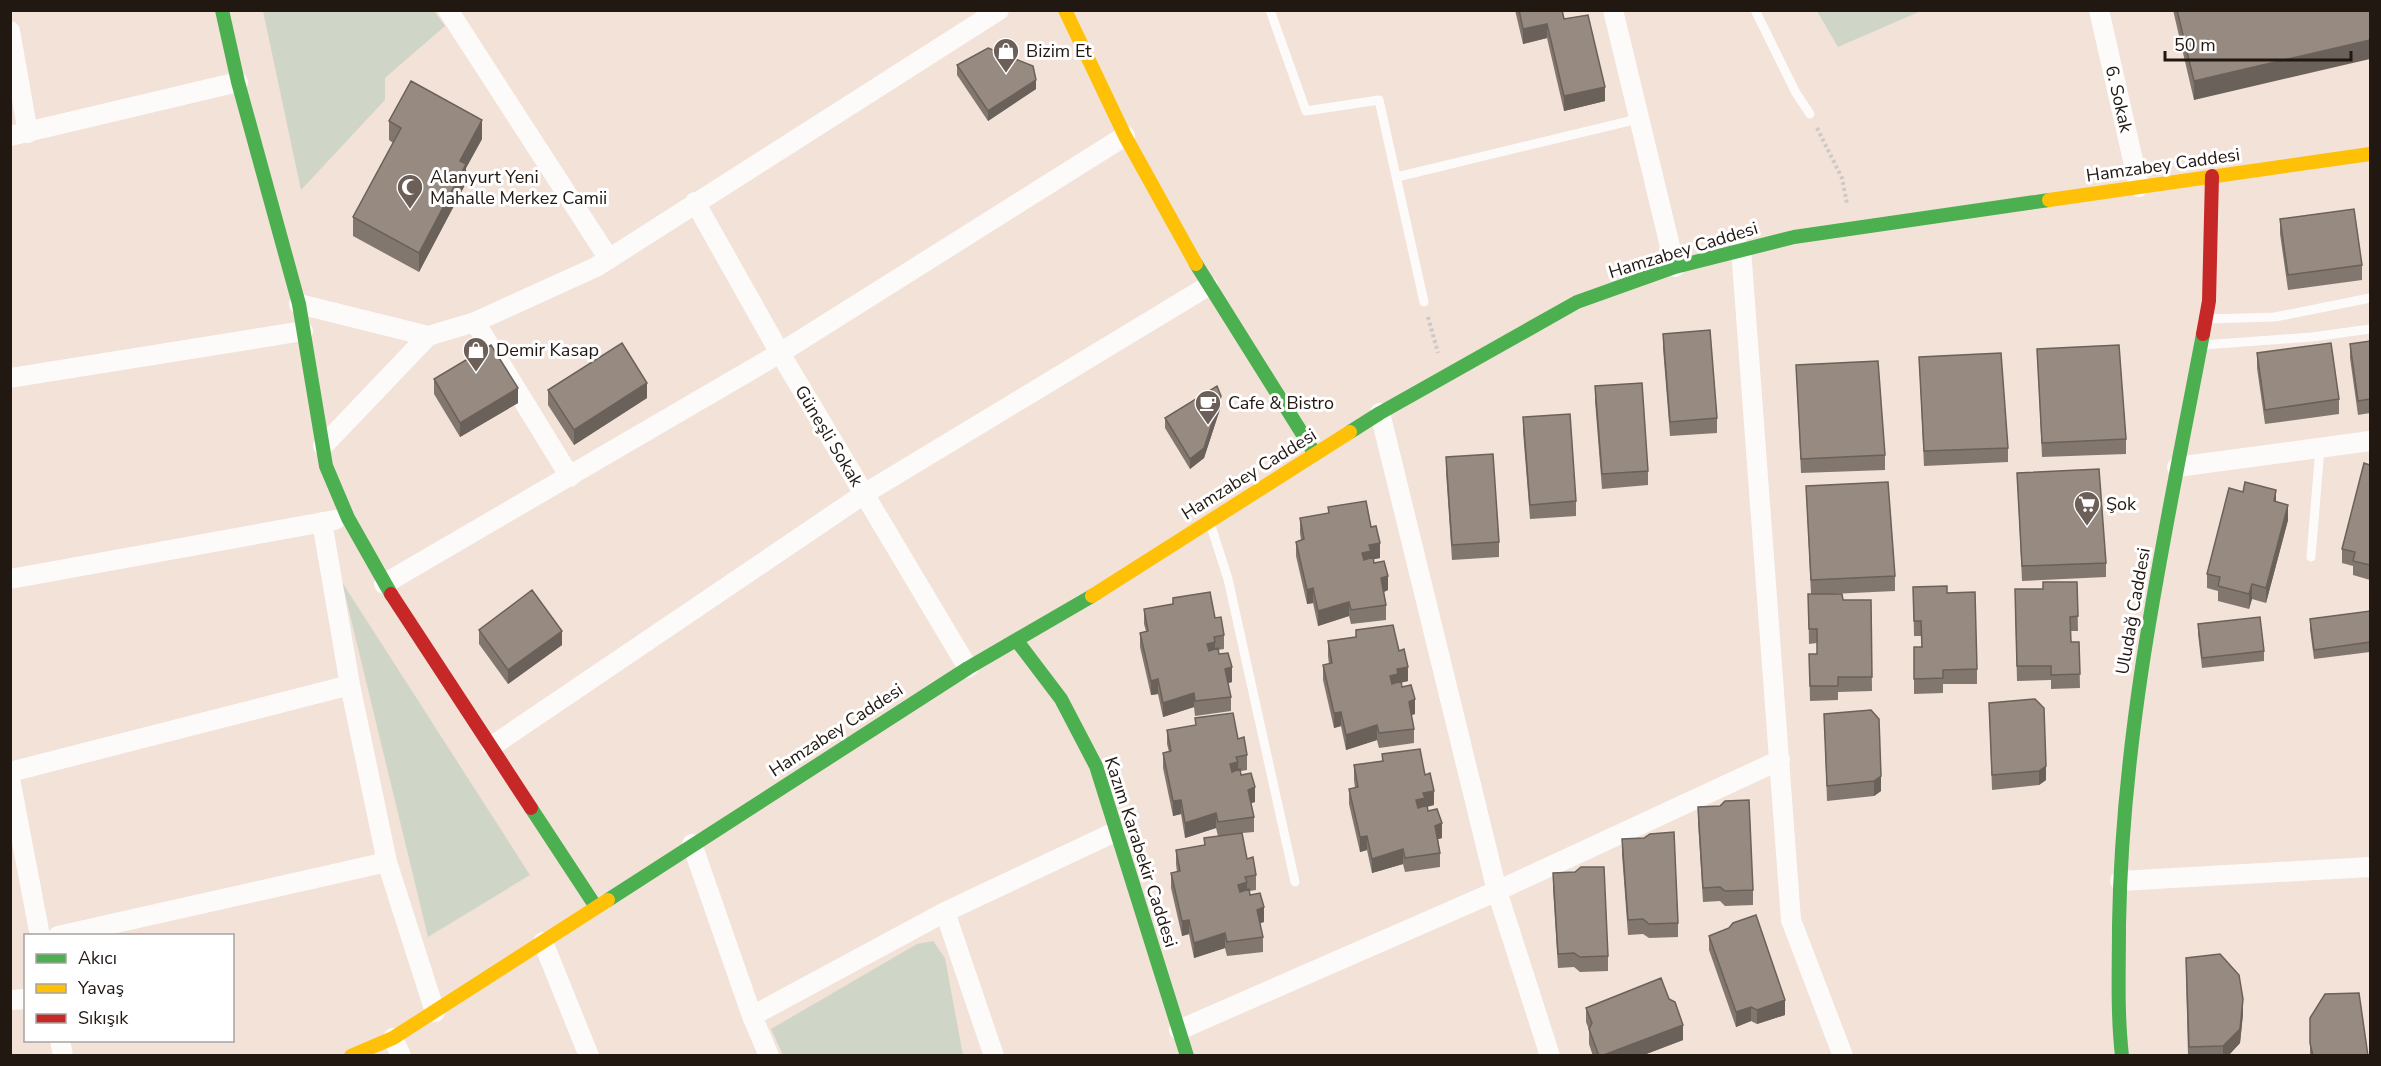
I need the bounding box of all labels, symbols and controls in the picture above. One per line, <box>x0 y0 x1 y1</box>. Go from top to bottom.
scale bar <box>2165 24 2351 62</box>
text: 50 m <box>2174 33 2216 57</box>
shop icon: Bizim Et <box>991 36 1021 74</box>
place label: Bizim Et <box>1026 39 1092 63</box>
street label: 6. Sokak <box>2100 63 2139 136</box>
street label: Hamzabey Caddesi <box>2085 142 2241 188</box>
place label: Alanyurt Yeni Mahalle Merkez Camii <box>430 165 607 210</box>
mosque icon: Alanyurt Yeni Mahalle Merkez Camii <box>395 172 425 210</box>
street label: Hamzabey Caddesi <box>1605 216 1761 284</box>
shop icon: Demir Kasap <box>461 335 491 373</box>
place label: Demir Kasap <box>496 338 599 362</box>
street label: Güneşli Sokak <box>789 381 869 492</box>
cafe icon: Cafe & Bistro <box>1193 388 1223 426</box>
place label: Cafe & Bistro <box>1228 391 1334 415</box>
street label: Hamzabey Caddesi <box>1177 423 1321 525</box>
supermarket icon: Şok <box>2072 489 2102 527</box>
place label: Şok <box>2106 492 2137 516</box>
street label: Uludağ Caddesi <box>2110 546 2156 676</box>
street label: Hamzabey Caddesi <box>764 678 908 782</box>
street label: Kazım Karabekir Caddesi <box>1099 754 1183 950</box>
legend <box>24 934 234 1042</box>
text: Akıcı <box>78 946 117 970</box>
text: Yavaş <box>77 976 124 1000</box>
text: Sıkışık <box>78 1006 129 1030</box>

